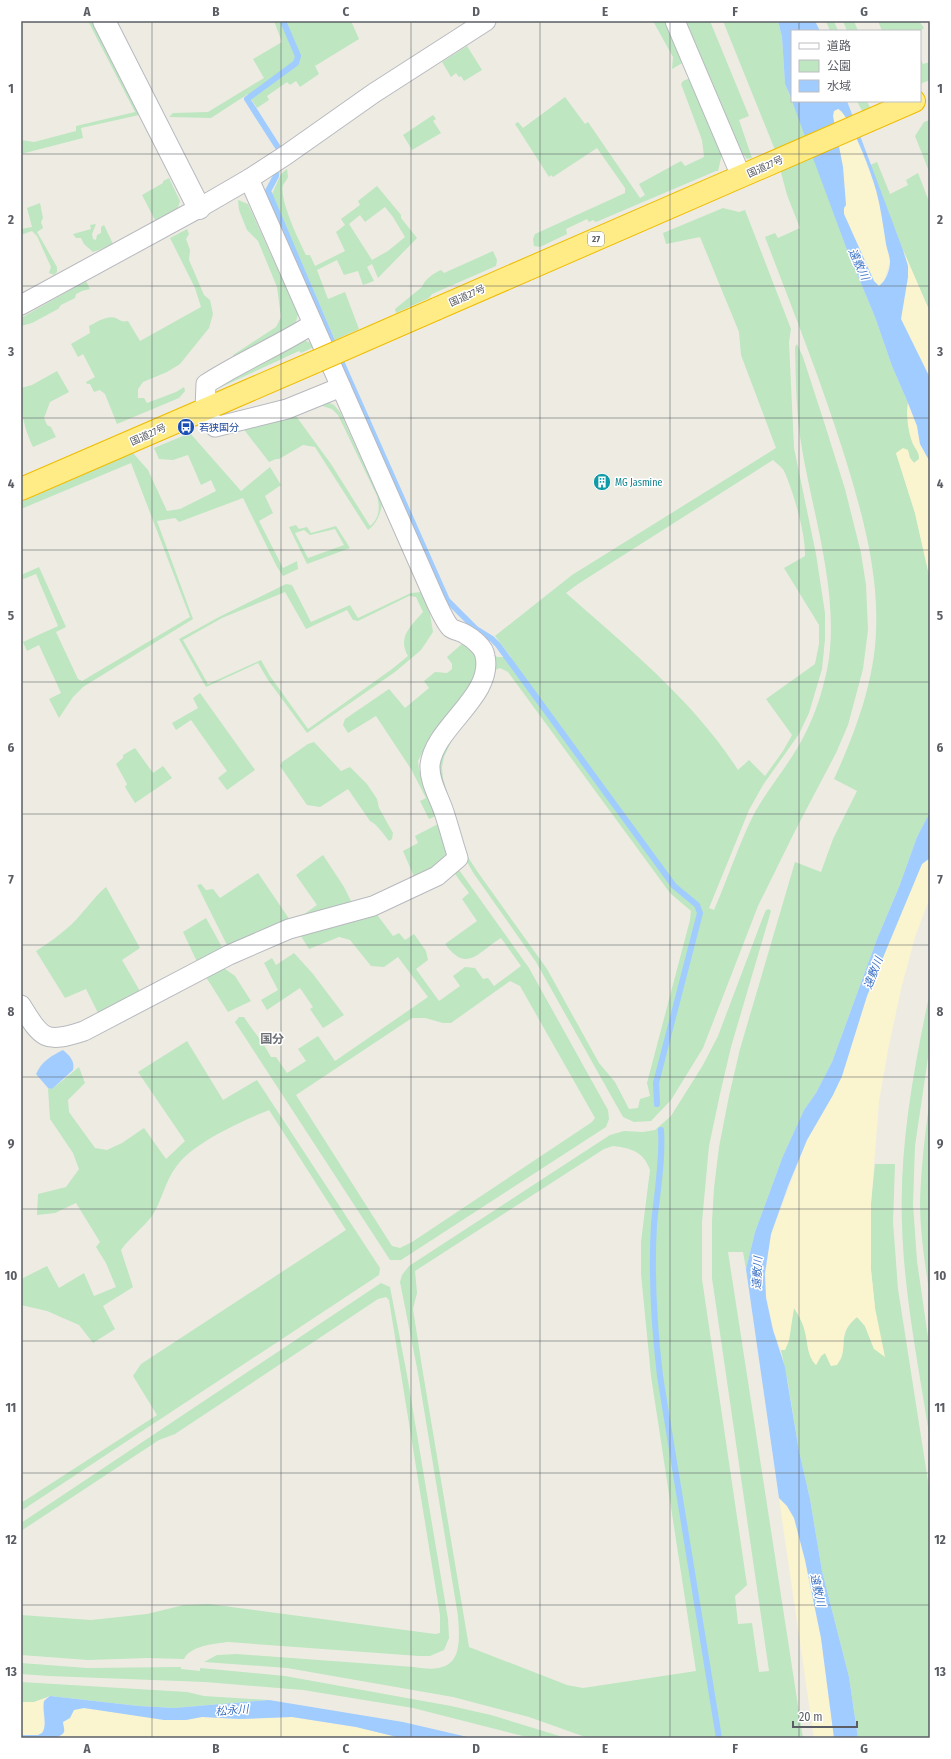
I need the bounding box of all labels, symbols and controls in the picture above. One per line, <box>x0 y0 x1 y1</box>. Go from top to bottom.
text: A <box>82 4 91 19</box>
text: B <box>212 4 220 19</box>
text: C <box>343 4 350 19</box>
text: D <box>472 4 480 19</box>
text: E <box>602 4 608 19</box>
text: F <box>732 4 738 19</box>
text: G <box>860 4 868 19</box>
legend <box>791 30 921 102</box>
text: 道路 <box>827 39 851 53</box>
text: 公園 <box>827 59 851 73</box>
text: 水域 <box>827 79 851 93</box>
text: 1 <box>8 81 14 96</box>
text: 1 <box>937 81 943 96</box>
street label: 国道27号 <box>745 154 785 180</box>
text: 2 <box>7 212 14 227</box>
text: 2 <box>936 212 943 227</box>
road number: 27 <box>588 232 604 246</box>
water label: 遠敷川 <box>846 247 872 283</box>
street label: 国道27号 <box>447 283 487 309</box>
text: 3 <box>7 344 14 359</box>
text: 3 <box>936 344 943 359</box>
bus stop icon: 若狭国分 <box>176 417 196 437</box>
street label: 国道27号 <box>128 422 168 448</box>
place label: 若狭国分 <box>199 422 239 434</box>
building icon: MG Jasmine <box>592 472 612 492</box>
text: 4 <box>8 476 15 491</box>
text: 4 <box>937 476 944 491</box>
place label: MG Jasmine <box>615 477 662 489</box>
text: 5 <box>8 608 14 623</box>
text: 5 <box>937 608 943 623</box>
text: 6 <box>8 740 15 755</box>
text: 6 <box>937 740 944 755</box>
text: 7 <box>8 872 14 887</box>
text: 7 <box>937 872 943 887</box>
water label: 遠敷川 <box>861 955 886 991</box>
text: 8 <box>8 1004 15 1019</box>
text: 8 <box>937 1004 944 1019</box>
district label: 国分 <box>260 1032 284 1046</box>
text: 9 <box>8 1136 15 1151</box>
text: 9 <box>937 1136 944 1151</box>
water label: 遠敷川 <box>750 1255 765 1290</box>
text: 10 <box>5 1268 17 1283</box>
text: 10 <box>934 1268 946 1283</box>
text: 11 <box>6 1400 16 1415</box>
text: 11 <box>935 1400 945 1415</box>
text: 12 <box>5 1532 17 1547</box>
text: 12 <box>934 1532 946 1547</box>
water label: 遠敷川 <box>807 1573 828 1609</box>
text: 13 <box>5 1664 17 1679</box>
text: 13 <box>934 1664 946 1679</box>
water label: 松永川 <box>215 1703 250 1718</box>
scale bar <box>793 1703 857 1729</box>
text: 20 m <box>799 1710 823 1724</box>
text: A <box>82 1741 91 1756</box>
text: B <box>212 1741 220 1756</box>
text: C <box>343 1741 350 1756</box>
text: D <box>472 1741 480 1756</box>
text: E <box>602 1741 608 1756</box>
text: F <box>732 1741 738 1756</box>
text: G <box>860 1741 868 1756</box>

